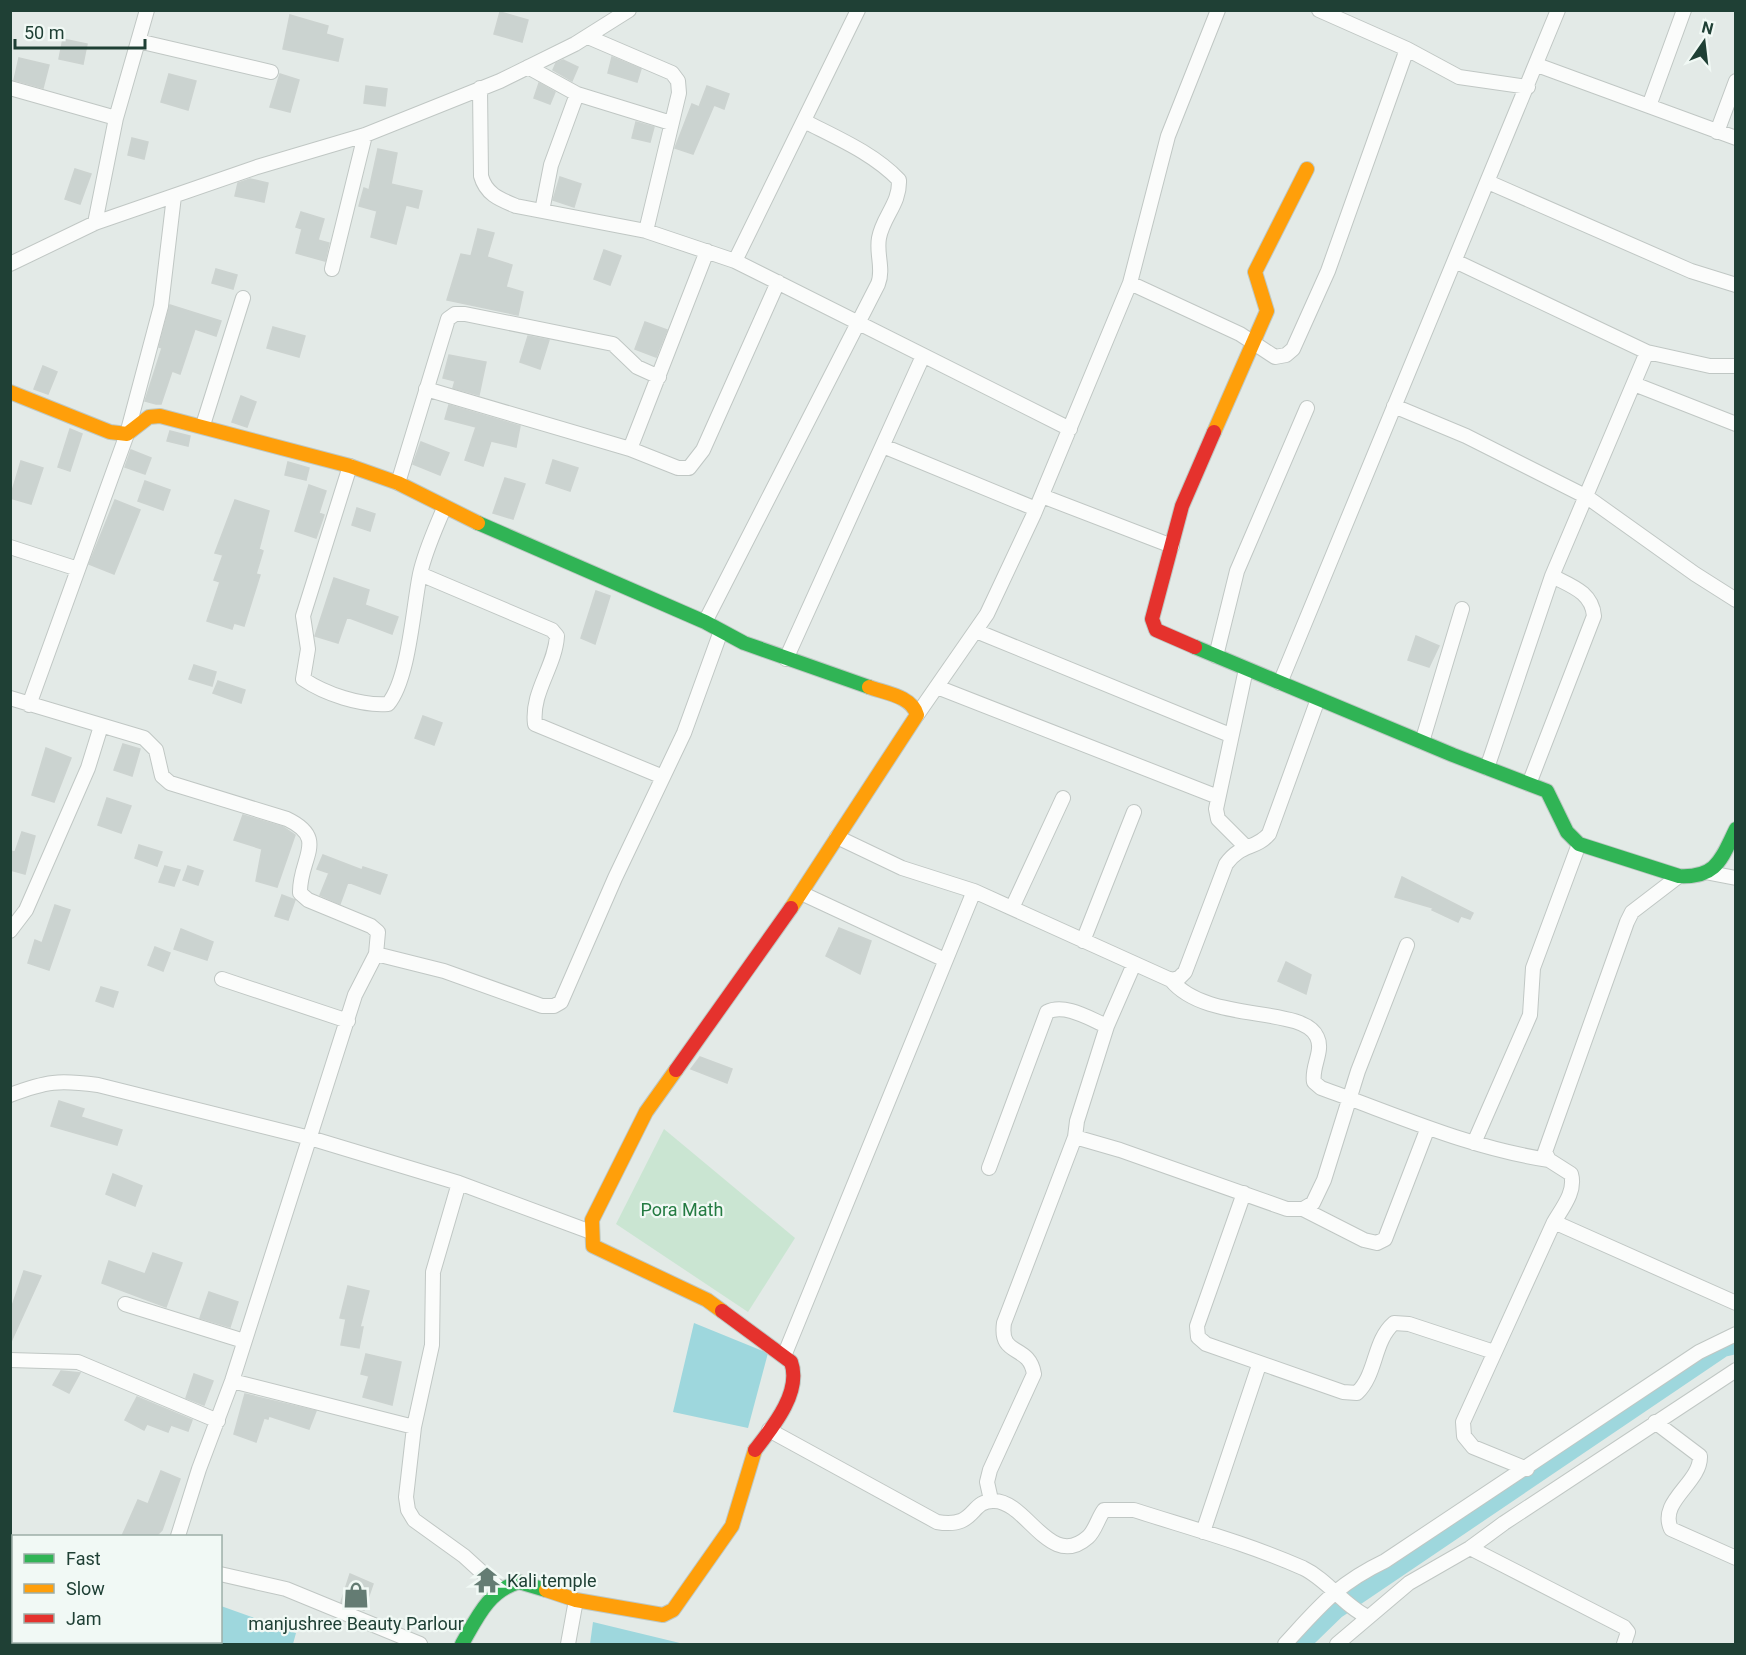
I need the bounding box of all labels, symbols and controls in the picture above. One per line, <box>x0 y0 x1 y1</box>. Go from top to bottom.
scale bar <box>15 12 146 50</box>
north arrow <box>1674 12 1734 72</box>
text: N <box>1700 17 1715 39</box>
text: 50 m <box>24 22 64 43</box>
park label: Pora Math <box>641 1199 723 1220</box>
legend <box>12 1535 222 1643</box>
text: Fast <box>66 1548 101 1569</box>
temple icon: Kali temple <box>472 1565 502 1595</box>
place label: Kali temple <box>507 1570 597 1591</box>
text: Slow <box>66 1578 105 1599</box>
shop icon: manjushree Beauty Parlour <box>341 1580 371 1610</box>
text: Jam <box>66 1608 102 1629</box>
place label: manjushree Beauty Parlour <box>248 1613 464 1634</box>

